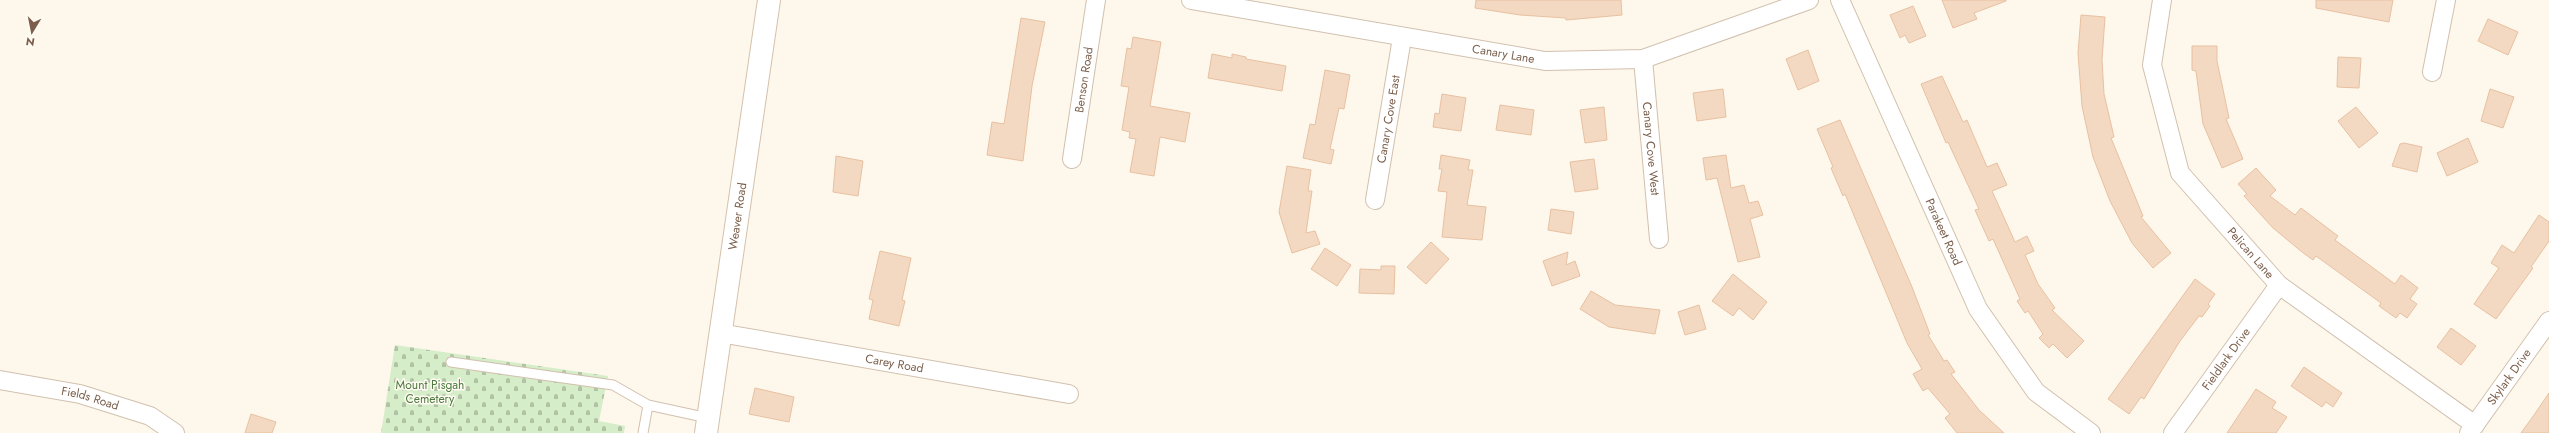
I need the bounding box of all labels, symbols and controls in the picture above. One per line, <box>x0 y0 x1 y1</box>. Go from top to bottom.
north arrow <box>12 12 52 52</box>
text: N <box>25 33 36 50</box>
street label: Canary Lane <box>1471 40 1536 68</box>
street label: Benson Road <box>1070 46 1098 114</box>
street label: Canary Cove East <box>1372 74 1405 165</box>
street label: Canary Cove West <box>1638 101 1664 196</box>
street label: Weaver Road <box>724 181 751 251</box>
street label: Parakeet Road <box>1921 195 1966 268</box>
street label: Pelican Lane <box>2223 223 2278 283</box>
street label: Fieldlark Drive <box>2197 324 2255 394</box>
street label: Skylark Drive <box>2483 345 2535 409</box>
street label: Carey Road <box>864 350 925 377</box>
park label: Mount Pisgah Cemetery <box>396 376 464 408</box>
street label: Fields Road <box>60 382 121 415</box>

